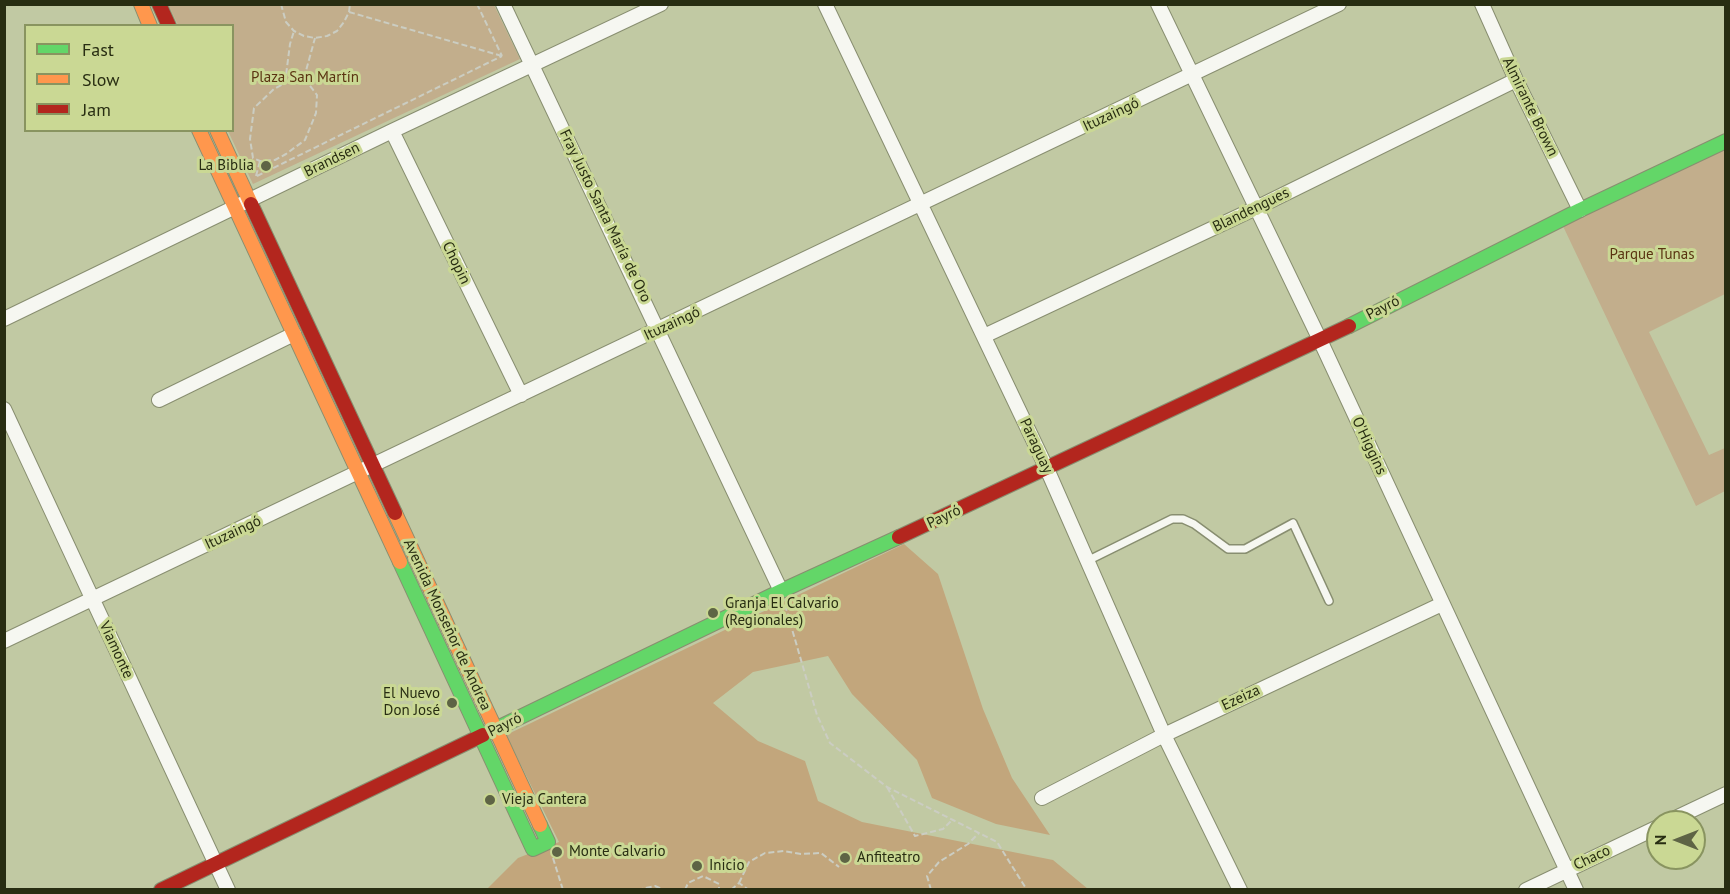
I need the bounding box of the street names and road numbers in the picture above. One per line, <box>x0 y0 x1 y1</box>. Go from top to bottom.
street label: Almirante Brown <box>1498 55 1562 159</box>
street label: Ituzaingó <box>1080 94 1142 136</box>
street label: Fray Justo Santa María de Oro <box>555 127 655 305</box>
street label: Brandsen <box>301 139 363 181</box>
street label: Blandengues <box>1210 184 1292 236</box>
street label: Chopin <box>438 239 474 287</box>
street label: Payró <box>1363 292 1403 324</box>
street label: Ituzaingó <box>641 303 703 345</box>
street label: O'Higgins <box>1348 414 1390 478</box>
street label: Paraguay <box>1016 416 1056 476</box>
street label: Payró <box>924 501 964 533</box>
street label: Ituzaingó <box>202 512 264 554</box>
street label: Avenida Monseñor de Andrea <box>399 536 495 714</box>
street label: Viamonte <box>95 619 137 681</box>
street label: Ezeiza <box>1219 681 1263 715</box>
street label: Payró <box>485 709 525 741</box>
street label: Chaco <box>1571 841 1613 875</box>

